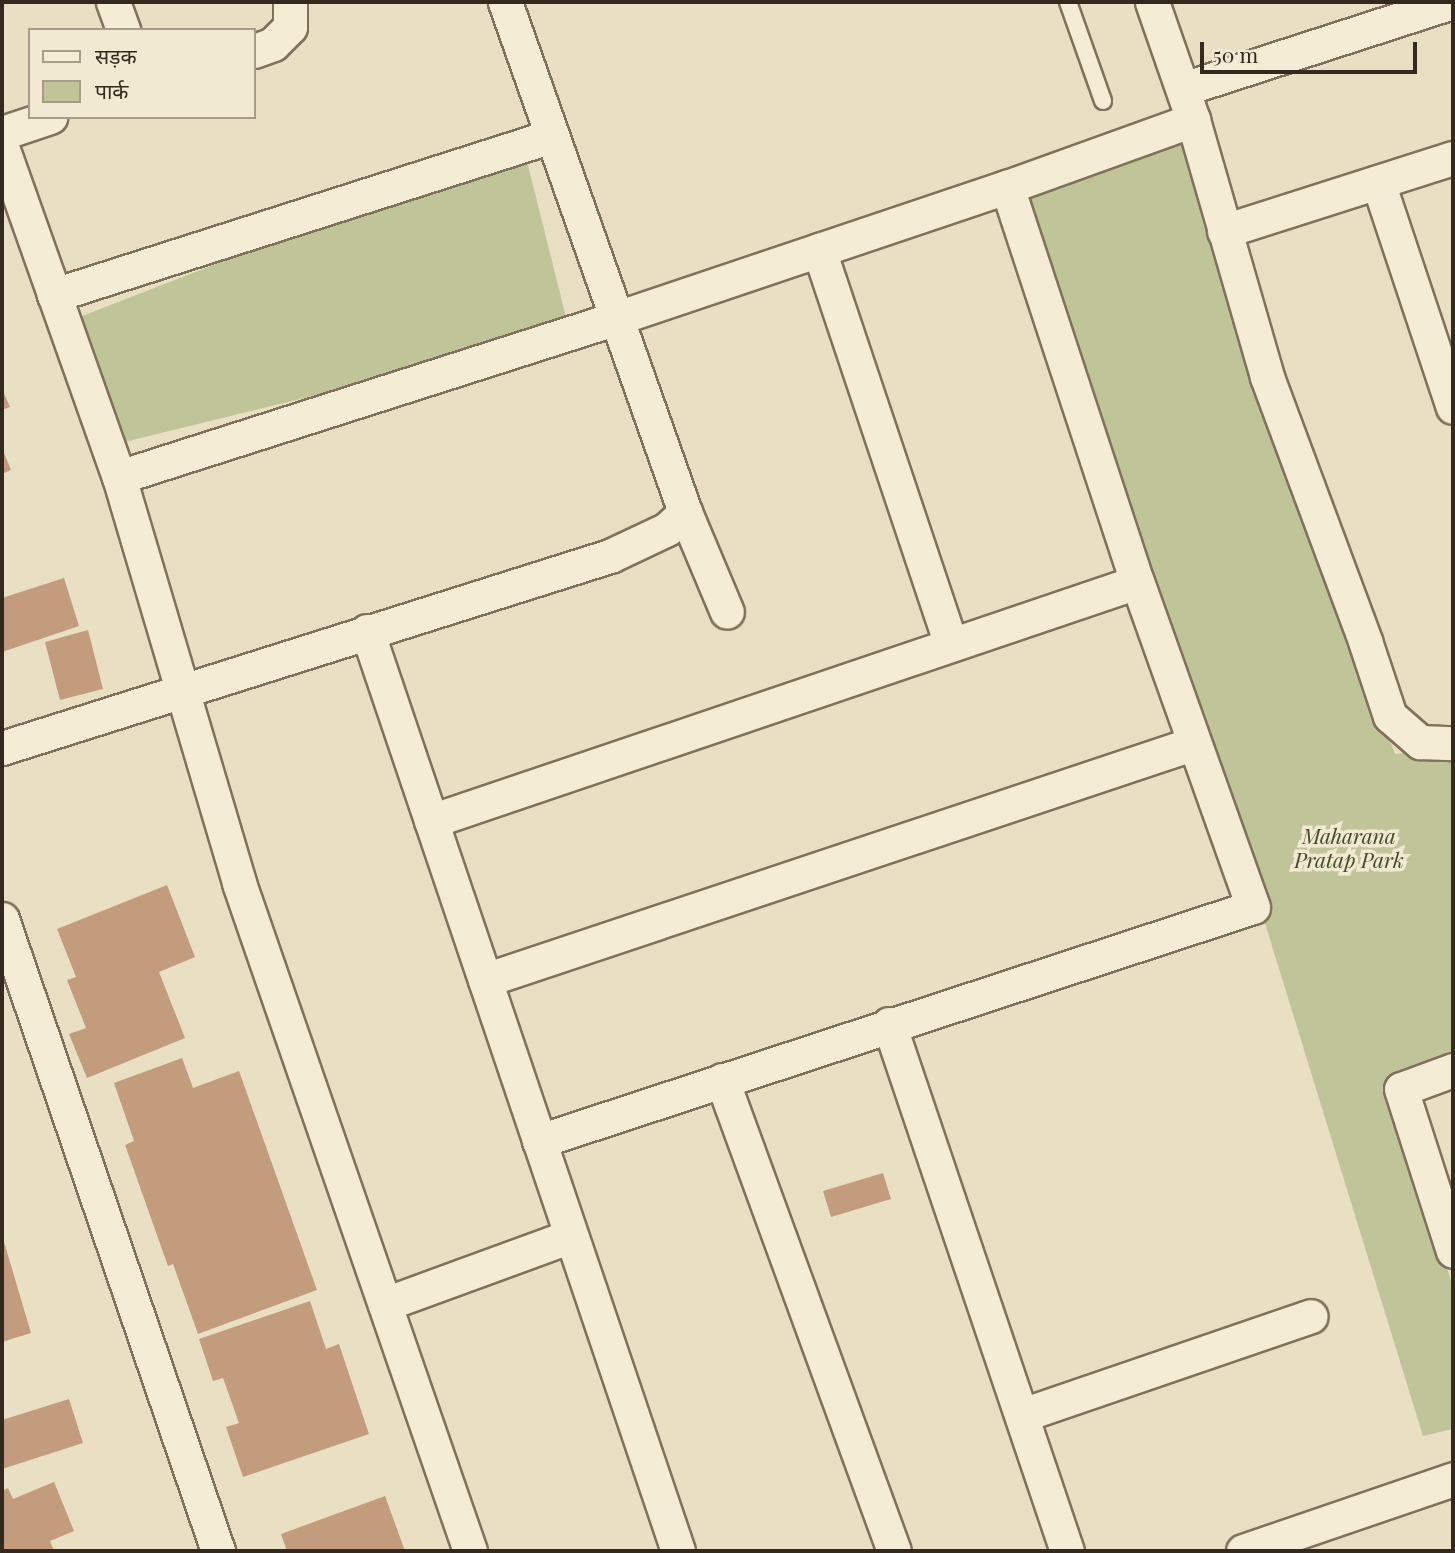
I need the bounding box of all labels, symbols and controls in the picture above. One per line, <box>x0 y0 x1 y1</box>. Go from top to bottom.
legend <box>28 28 256 119</box>
scale bar <box>1203 28 1420 72</box>
text: 50 m <box>1213 40 1258 68</box>
text: सड़क <box>95 41 137 69</box>
text: पार्क <box>95 76 129 104</box>
park label: Maharana Pratap Park <box>1294 822 1404 872</box>

